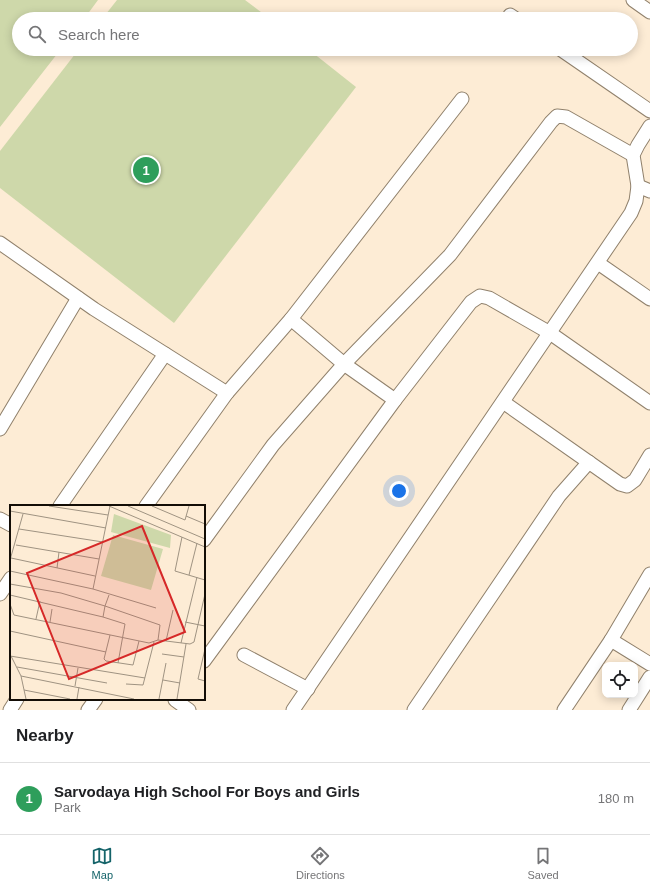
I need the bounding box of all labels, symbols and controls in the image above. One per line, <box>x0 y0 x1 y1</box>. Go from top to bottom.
search box <box>12 12 638 56</box>
icon: search <box>26 23 48 45</box>
text: Search here <box>58 26 140 43</box>
pin: 1 <box>133 155 159 185</box>
your location <box>389 481 409 501</box>
inset map <box>10 505 205 700</box>
map controls <box>602 662 638 698</box>
button: locate <box>602 662 638 698</box>
text: Nearby <box>16 726 74 745</box>
text: Sarvodaya High School For Boys and Girls <box>54 783 360 800</box>
text: 1 <box>25 791 33 806</box>
text: 180 m <box>598 791 634 806</box>
text: Park <box>54 800 81 815</box>
tab: Map <box>91 845 113 881</box>
tab: Directions <box>296 845 345 881</box>
tab: Saved <box>527 845 559 881</box>

